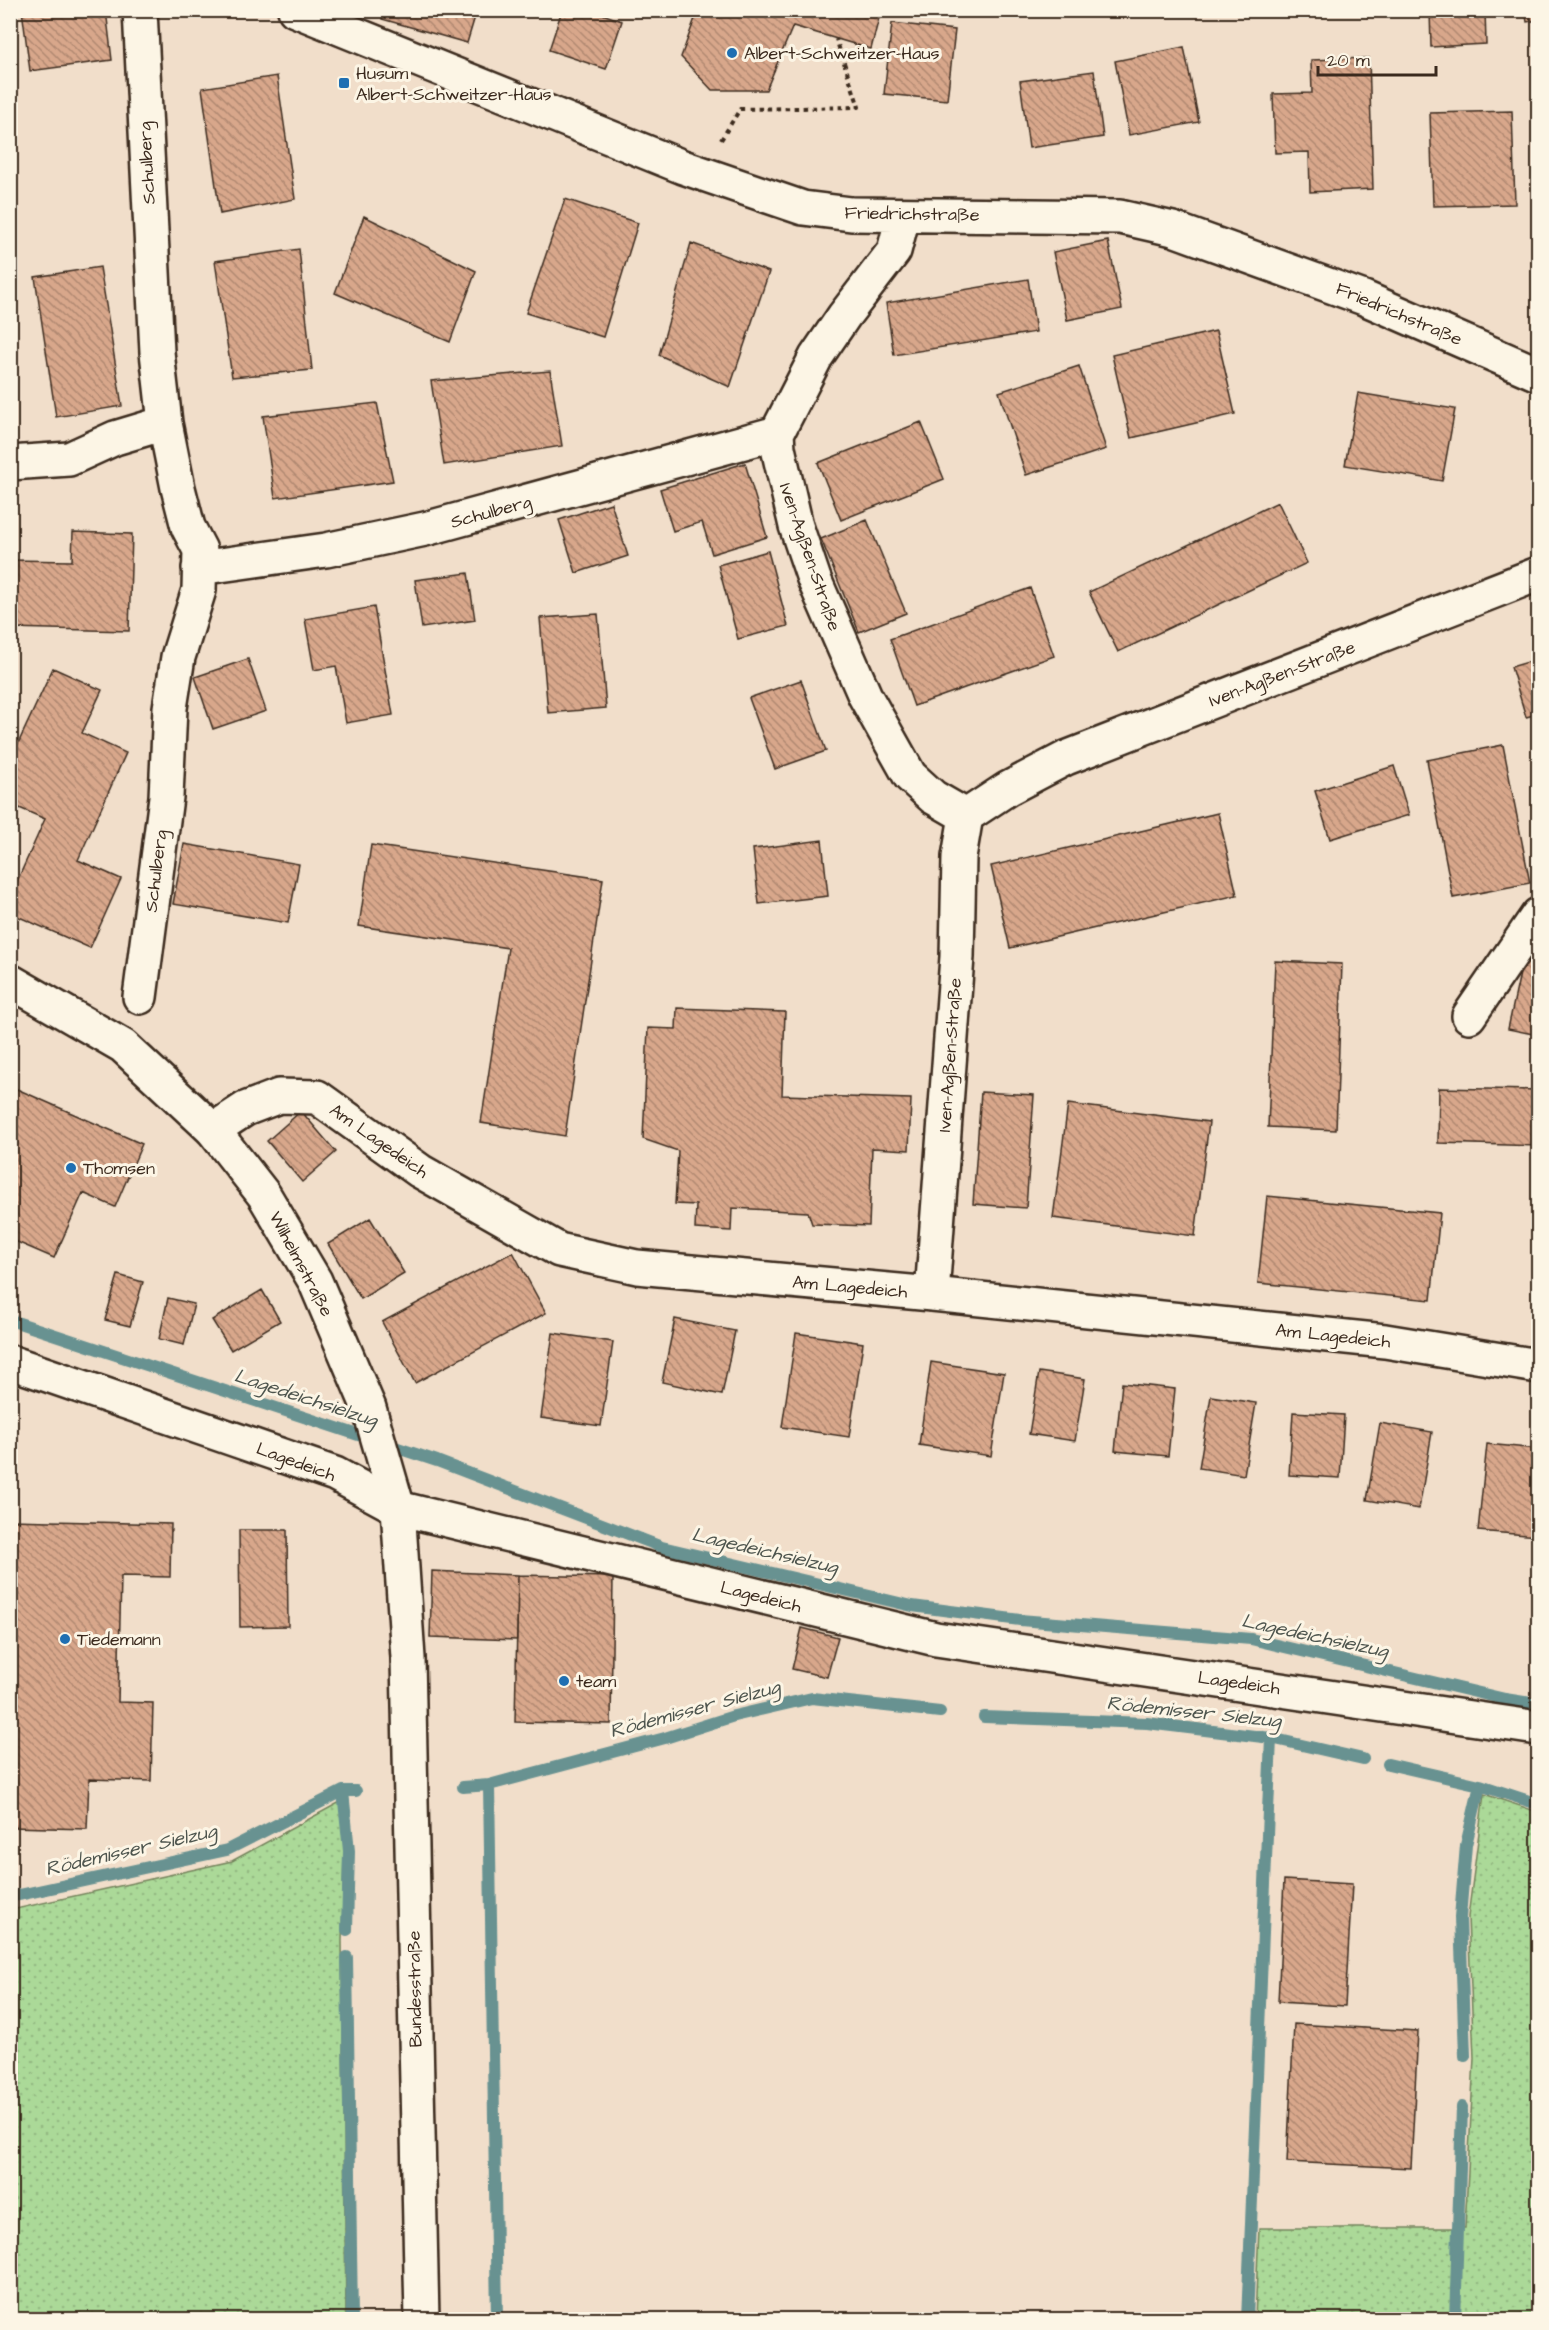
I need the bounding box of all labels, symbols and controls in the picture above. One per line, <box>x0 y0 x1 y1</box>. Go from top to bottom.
scale bar <box>1318 39 1436 77</box>
place label: Albert-Schweitzer-Haus <box>744 41 940 66</box>
marker: Albert-Schweitzer-Haus <box>725 46 739 60</box>
text: 20 m <box>1327 48 1370 73</box>
place label: Husum Albert-Schweitzer-Haus <box>356 61 552 107</box>
marker: Husum Albert-Schweitzer-Haus <box>337 76 351 90</box>
street label: Schulberg <box>132 121 163 205</box>
street label: Friedrichstraße <box>844 200 980 228</box>
street label: Friedrichstraße <box>1332 276 1466 352</box>
street label: Iven-Agßen-Straße <box>772 480 847 635</box>
street label: Schulberg <box>448 489 535 536</box>
street label: Iven-Agßen-Straße <box>1205 635 1359 714</box>
street label: Schulberg <box>139 828 174 914</box>
street label: Iven-Agßen-Straße <box>932 977 969 1133</box>
street label: Am Lagedeich <box>324 1098 433 1185</box>
place label: Thomsen <box>83 1156 155 1181</box>
marker: Thomsen <box>64 1161 78 1175</box>
street label: Wilhelmstraße <box>263 1207 339 1321</box>
street label: Am Lagedeich <box>791 1270 909 1305</box>
street label: Am Lagedeich <box>1274 1318 1392 1355</box>
water label: Lagedeichsielzug <box>230 1362 383 1436</box>
street label: Lagedeich <box>253 1436 339 1489</box>
water label: Lagedeichsielzug <box>689 1521 842 1583</box>
street label: Lagedeich <box>718 1575 804 1620</box>
water label: Lagedeichsielzug <box>1239 1607 1393 1667</box>
place label: Tiedemann <box>77 1627 161 1652</box>
marker: Tiedemann <box>58 1632 72 1646</box>
street label: Lagedeich <box>1196 1665 1282 1702</box>
place label: team <box>576 1669 616 1694</box>
water label: Rödemisser Sielzug <box>607 1672 785 1746</box>
marker: team <box>557 1674 571 1688</box>
water label: Rödemisser Sielzug <box>1105 1689 1284 1736</box>
water label: Rödemisser Sielzug <box>42 1816 221 1884</box>
street label: Bundesstraße <box>401 1930 429 2048</box>

